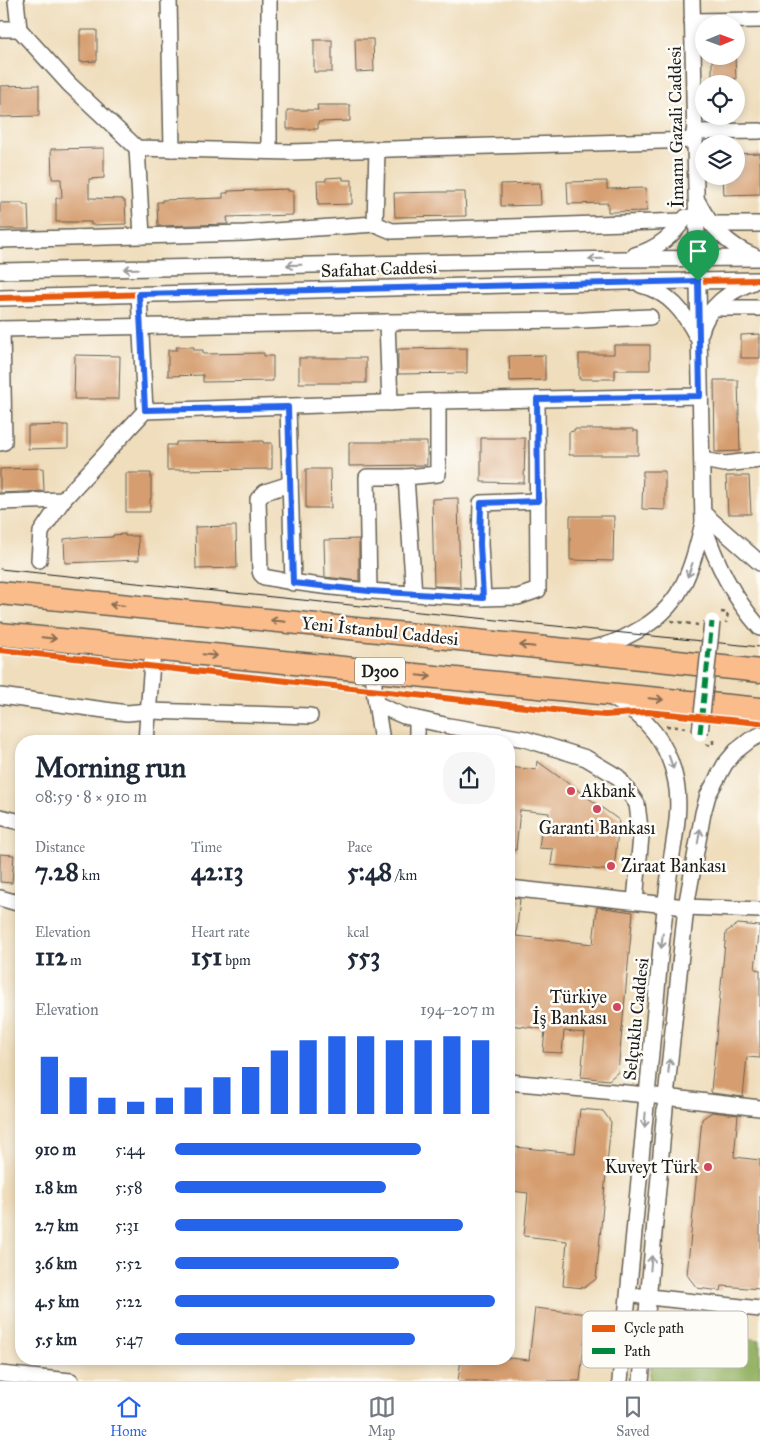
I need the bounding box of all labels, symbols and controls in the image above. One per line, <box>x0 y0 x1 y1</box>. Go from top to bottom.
north arrow <box>695 15 745 65</box>
map controls <box>695 15 745 185</box>
street label: İmamı Gazali Caddesi <box>663 46 688 208</box>
button: locate <box>695 75 745 125</box>
button: layers <box>695 135 745 185</box>
pin <box>677 230 719 281</box>
icon: arrive <box>684 237 712 265</box>
one-way arrow <box>588 255 604 264</box>
street label: Safahat Caddesi <box>320 256 438 282</box>
one-way arrow <box>286 261 302 270</box>
one-way arrow <box>123 264 139 273</box>
one-way arrow <box>685 562 694 577</box>
one-way arrow <box>109 600 125 610</box>
street label: Yeni İstanbul Caddesi <box>300 611 460 650</box>
one-way arrow <box>271 616 287 626</box>
one-way arrow <box>40 634 56 643</box>
one-way arrow <box>519 641 535 651</box>
one-way arrow <box>202 650 218 659</box>
road number: D300 <box>355 658 405 684</box>
one-way arrow <box>416 671 432 681</box>
one-way arrow <box>647 694 663 704</box>
text: Morning run <box>35 750 186 785</box>
button: share <box>443 752 495 804</box>
one-way arrow <box>667 754 676 770</box>
place label: Akbank <box>580 780 637 802</box>
marker: Akbank <box>565 785 577 797</box>
text: 08:59 · 8 × 910 m <box>35 787 147 806</box>
marker: Garanti Bankası <box>591 803 603 815</box>
place label: Garanti Bankası <box>539 817 655 839</box>
one-way arrow <box>694 828 704 844</box>
text: Distance <box>35 839 85 856</box>
text: Time <box>191 839 222 856</box>
text: Pace <box>347 839 372 856</box>
place label: Ziraat Bankası <box>621 855 726 877</box>
text: 7.28 <box>35 856 79 887</box>
text: 42:13 <box>191 856 243 887</box>
text: 5:48 <box>347 856 392 887</box>
marker: Ziraat Bankası <box>605 860 617 872</box>
text: km <box>79 867 100 884</box>
text: /km <box>392 867 417 884</box>
text: Elevation <box>35 924 91 941</box>
text: Heart rate <box>191 924 250 941</box>
text: kcal <box>347 924 369 941</box>
one-way arrow <box>657 932 667 948</box>
text: 112 <box>35 941 67 972</box>
text: 151 <box>191 941 222 972</box>
text: 553 <box>347 941 380 972</box>
text: m <box>67 952 82 969</box>
text: bpm <box>222 952 251 969</box>
street label: Selçuklu Caddesi <box>619 956 653 1082</box>
place label: Türkiye İş Bankası <box>532 986 607 1029</box>
text: Elevation <box>35 1000 99 1019</box>
text: 194–207 m <box>420 1000 495 1019</box>
marker: Türkiye İş Bankası <box>611 1001 623 1013</box>
one-way arrow <box>664 1058 674 1074</box>
one-way arrow <box>640 1111 650 1127</box>
text: 910 m <box>35 1140 76 1159</box>
text: 5:44 <box>115 1140 144 1159</box>
place label: Kuveyt Türk <box>605 1156 699 1178</box>
marker: Kuveyt Türk <box>702 1161 714 1173</box>
text: 1.8 km <box>35 1178 77 1197</box>
text: 5:58 <box>115 1178 142 1197</box>
text: 2.7 km <box>35 1216 78 1235</box>
text: 5:31 <box>115 1216 139 1235</box>
text: 3.6 km <box>35 1254 77 1273</box>
text: 5:52 <box>115 1254 142 1273</box>
one-way arrow <box>647 1255 656 1271</box>
text: 4.5 km <box>35 1292 79 1311</box>
text: 5:22 <box>115 1292 142 1311</box>
legend <box>582 1311 748 1368</box>
text: Cycle path <box>624 1320 684 1337</box>
text: 5.5 km <box>35 1330 77 1349</box>
text: 5:47 <box>115 1330 143 1349</box>
text: Path <box>624 1343 651 1360</box>
tab: Home <box>110 1393 147 1440</box>
tab: Map <box>368 1393 396 1440</box>
tab: Saved <box>616 1393 650 1440</box>

